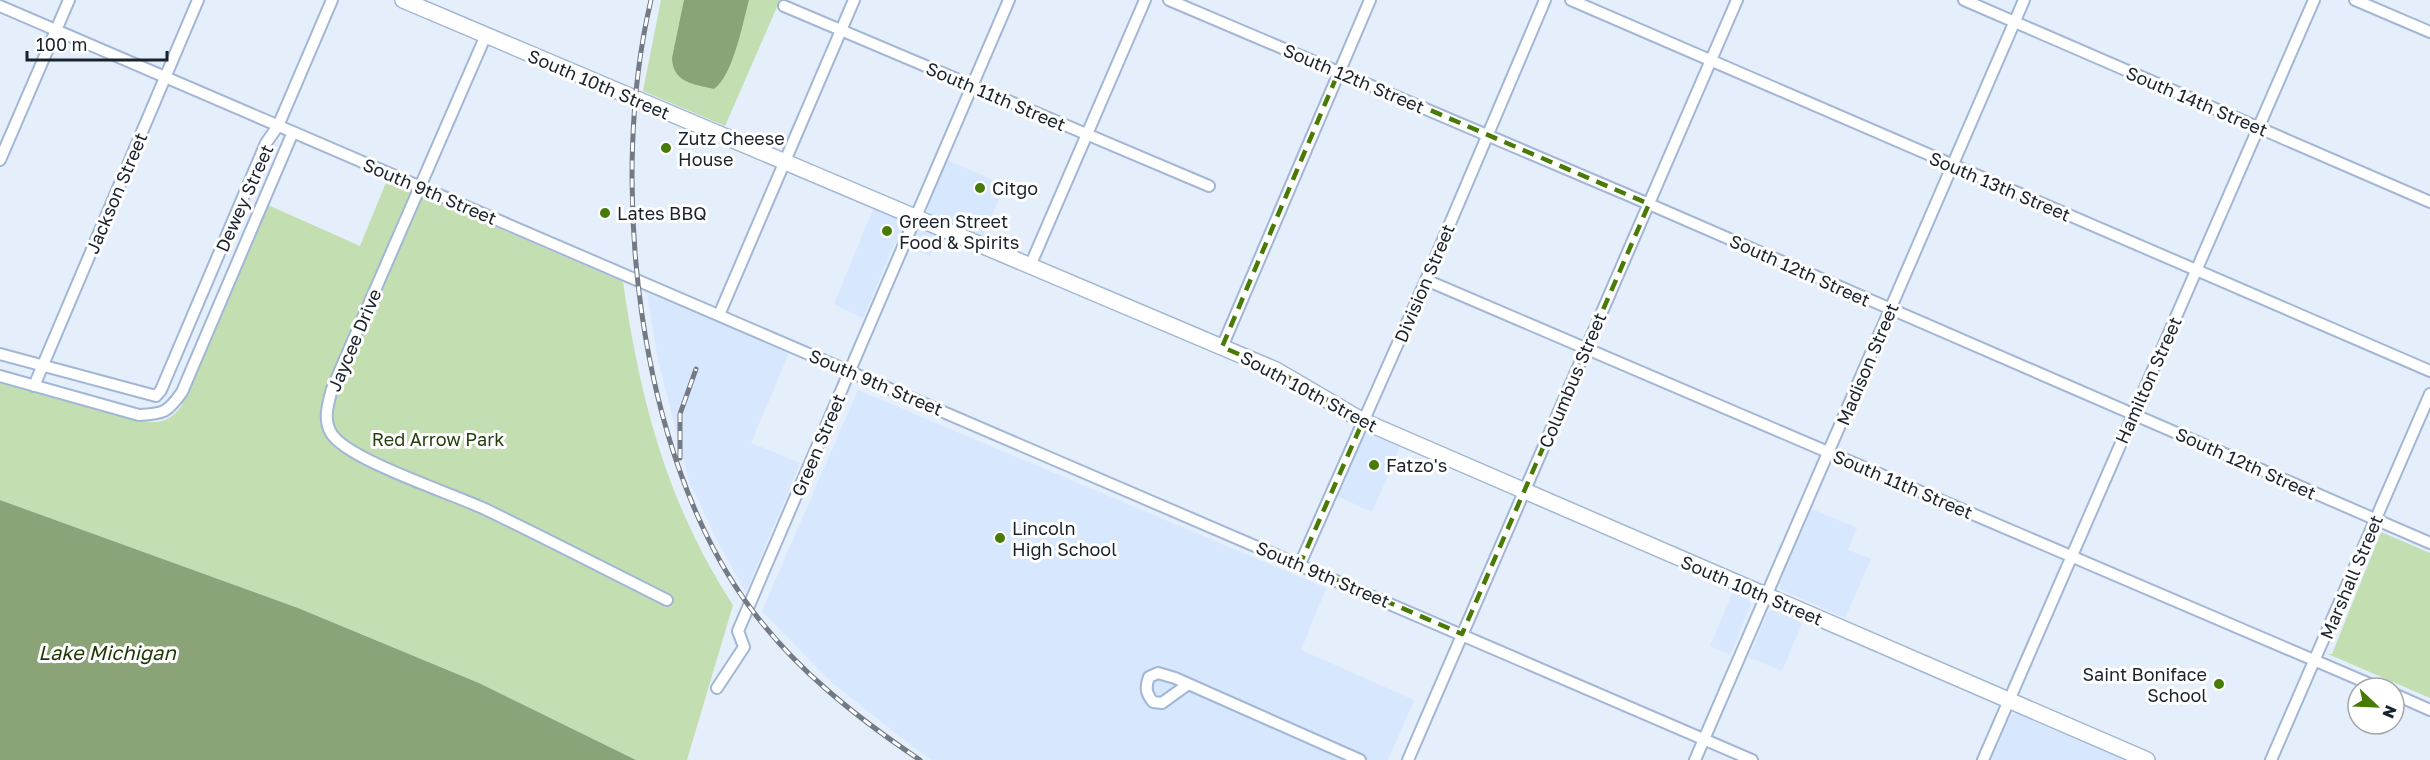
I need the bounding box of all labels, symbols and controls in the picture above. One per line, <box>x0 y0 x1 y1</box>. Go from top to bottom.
scale bar <box>27 24 166 62</box>
text: 100 m <box>36 33 87 55</box>
street label: South 12th Street <box>1280 38 1428 118</box>
street label: South 10th Street <box>525 44 673 124</box>
street label: South 11th Street <box>923 57 1069 135</box>
street label: South 14th Street <box>2123 61 2271 141</box>
place label: Zutz Cheese House <box>678 127 785 170</box>
street label: Jackson Street <box>81 129 151 257</box>
street label: Dewey Street <box>211 141 277 255</box>
marker: Zutz Cheese House <box>659 141 673 155</box>
street label: South 13th Street <box>1926 146 2074 226</box>
street label: South 9th Street <box>360 153 500 229</box>
place label: Citgo <box>992 177 1038 199</box>
marker: Citgo <box>973 181 987 195</box>
place label: Lates BBQ <box>617 202 706 224</box>
marker: Lates BBQ <box>598 206 612 220</box>
place label: Green Street Food & Spirits <box>899 210 1019 253</box>
street label: Division Street <box>1389 221 1459 345</box>
marker: Green Street Food & Spirits <box>880 224 894 238</box>
street label: South 12th Street <box>1726 229 1874 311</box>
street label: Jaycee Drive <box>323 285 385 395</box>
street label: Madison Street <box>1831 300 1903 428</box>
street label: Columbus Street <box>1534 309 1610 451</box>
street label: Hamilton Street <box>2110 313 2186 447</box>
street label: South 9th Street <box>806 344 946 420</box>
street label: South 10th Street <box>1237 346 1381 436</box>
street label: Green Street <box>787 390 849 500</box>
street label: South 12th Street <box>2172 422 2320 504</box>
park label: Red Arrow Park <box>372 428 504 450</box>
street label: South 11th Street <box>1830 445 1976 523</box>
place label: Fatzo's <box>1386 454 1447 476</box>
marker: Fatzo's <box>1367 458 1381 472</box>
street label: Marshall Street <box>2315 512 2387 642</box>
place label: Lincoln High School <box>1012 517 1117 560</box>
marker: Lincoln High School <box>993 531 1007 545</box>
street label: South 9th Street <box>1253 536 1393 612</box>
street label: South 10th Street <box>1678 550 1826 630</box>
water label: Lake Michigan <box>38 640 176 665</box>
place label: Saint Boniface School <box>2083 663 2207 706</box>
north arrow <box>2346 676 2406 736</box>
marker: Saint Boniface School <box>2212 677 2226 691</box>
text: N <box>2378 702 2401 721</box>

